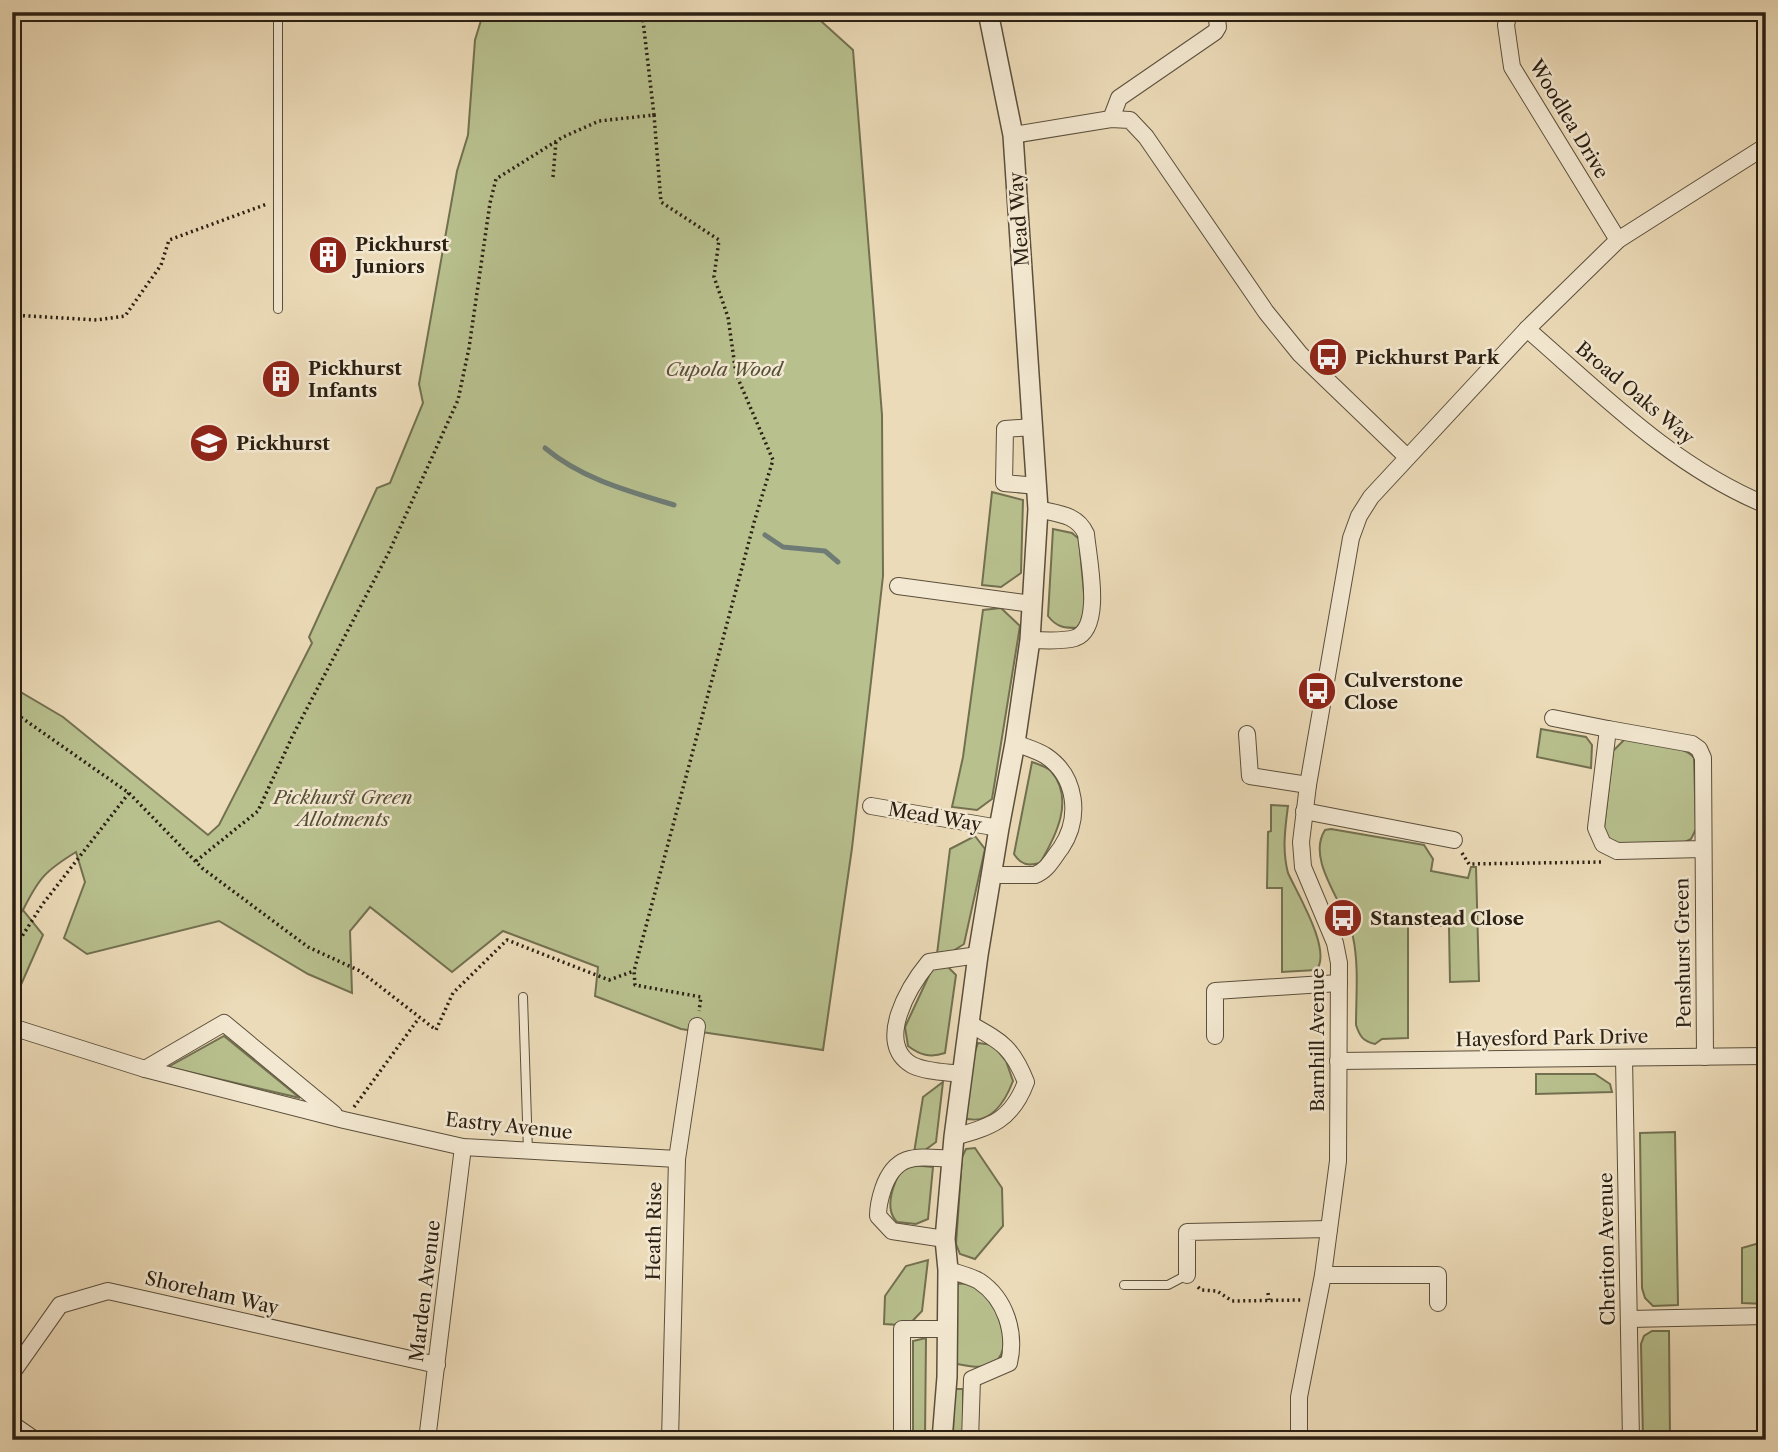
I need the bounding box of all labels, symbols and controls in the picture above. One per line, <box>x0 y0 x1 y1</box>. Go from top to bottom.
street label: Woodlea Drive <box>1524 55 1614 183</box>
street label: Mead Way <box>1004 171 1034 267</box>
place label: Pickhurst Juniors <box>352 233 449 278</box>
building icon: Pickhurst Juniors <box>307 234 349 276</box>
bus stop icon: Pickhurst Park <box>1307 336 1349 378</box>
street label: Broad Oaks Way <box>1571 337 1699 450</box>
place label: Pickhurst Park <box>1355 346 1500 369</box>
place label: Pickhurst Infants <box>308 357 402 402</box>
building icon: Pickhurst Infants <box>260 358 302 400</box>
park label: Cupola Wood <box>665 358 784 381</box>
school or university icon: Pickhurst <box>188 422 230 464</box>
place label: Pickhurst <box>236 432 330 455</box>
place label: Culverstone Close <box>1344 669 1463 714</box>
bus stop icon: Culverstone Close <box>1296 670 1338 712</box>
park label: Pickhurst Green Allotments <box>272 786 412 831</box>
street label: Mead Way <box>886 797 984 837</box>
street label: Penshurst Green <box>1670 877 1696 1029</box>
bus stop icon: Stanstead Close <box>1322 897 1364 939</box>
place label: Stanstead Close <box>1370 907 1524 930</box>
street label: Barnhill Avenue <box>1306 968 1329 1112</box>
street label: Hayesford Park Drive <box>1456 1025 1648 1051</box>
street label: Eastry Avenue <box>444 1108 574 1144</box>
street label: Cheriton Avenue <box>1594 1172 1620 1326</box>
street label: Heath Rise <box>642 1181 666 1281</box>
street label: Marden Avenue <box>405 1219 445 1363</box>
street label: Shoreham Way <box>143 1266 281 1320</box>

